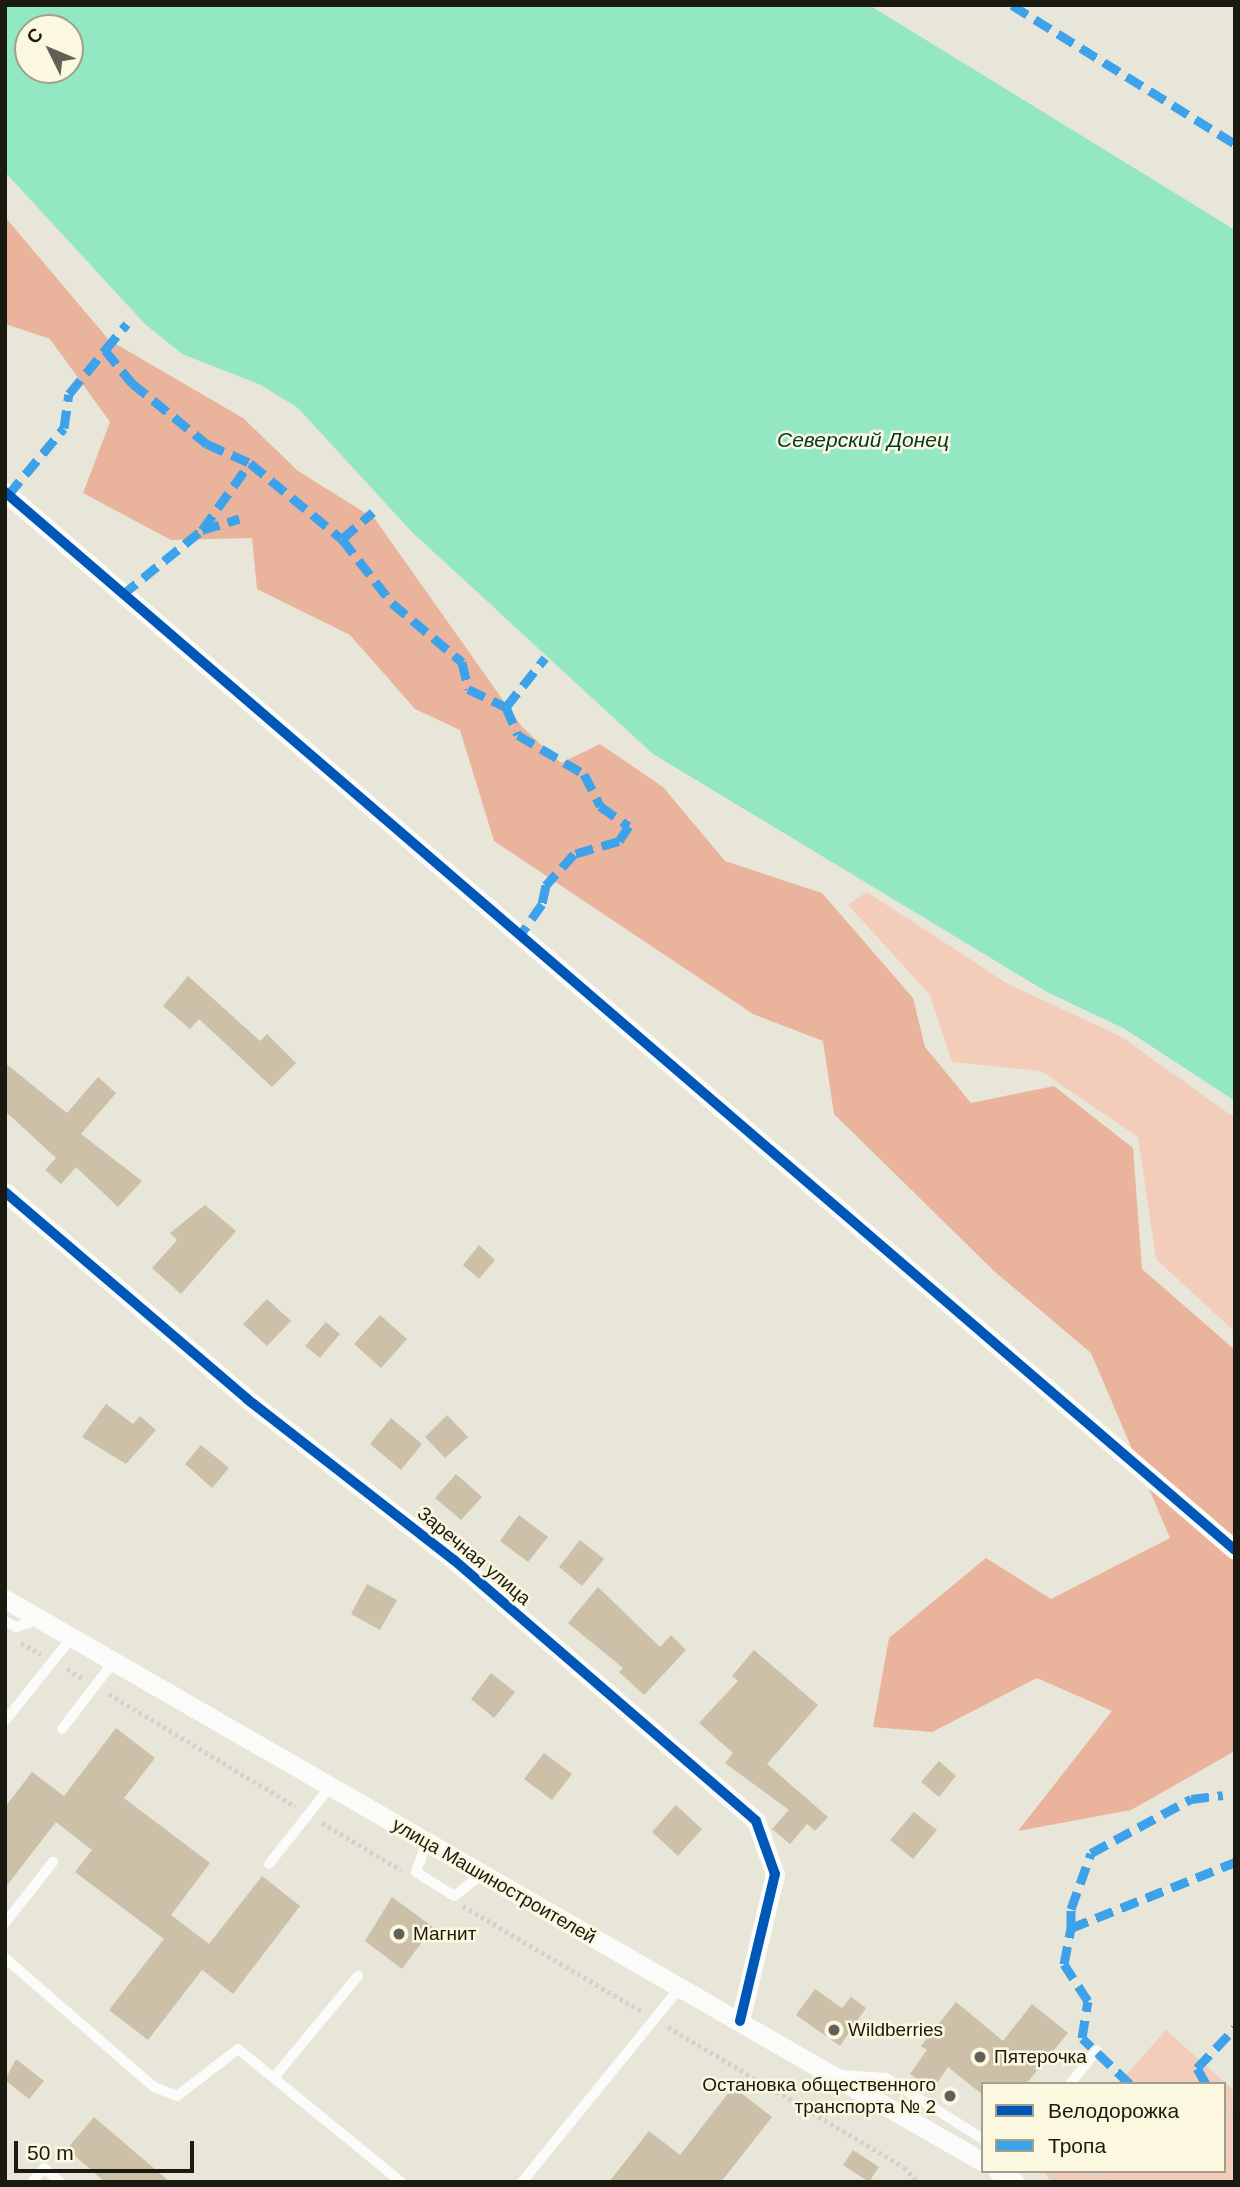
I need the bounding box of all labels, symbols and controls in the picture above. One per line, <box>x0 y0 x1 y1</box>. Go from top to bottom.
north arrow <box>14 14 84 84</box>
text: С <box>22 24 47 48</box>
water label: Северский Донец <box>777 427 949 453</box>
street label: Заречная улица <box>413 1502 535 1610</box>
street label: улица Машиностроителей <box>388 1813 600 1949</box>
place label: Магнит <box>413 1923 476 1945</box>
marker: Магнит <box>391 1926 407 1942</box>
place label: Wildberries <box>848 2019 943 2041</box>
marker: Wildberries <box>826 2022 842 2038</box>
place label: Пятерочка <box>994 2046 1087 2068</box>
marker: Пятерочка <box>972 2049 988 2065</box>
place label: Остановка общественного транспорта № 2 <box>702 2074 936 2118</box>
legend <box>981 2082 1226 2173</box>
marker: Остановка общественного транспорта № 2 <box>942 2088 958 2104</box>
text: Велодорожка <box>1048 2099 1179 2122</box>
scale bar <box>18 2128 198 2172</box>
text: Тропа <box>1048 2134 1106 2157</box>
text: 50 m <box>27 2141 74 2164</box>

